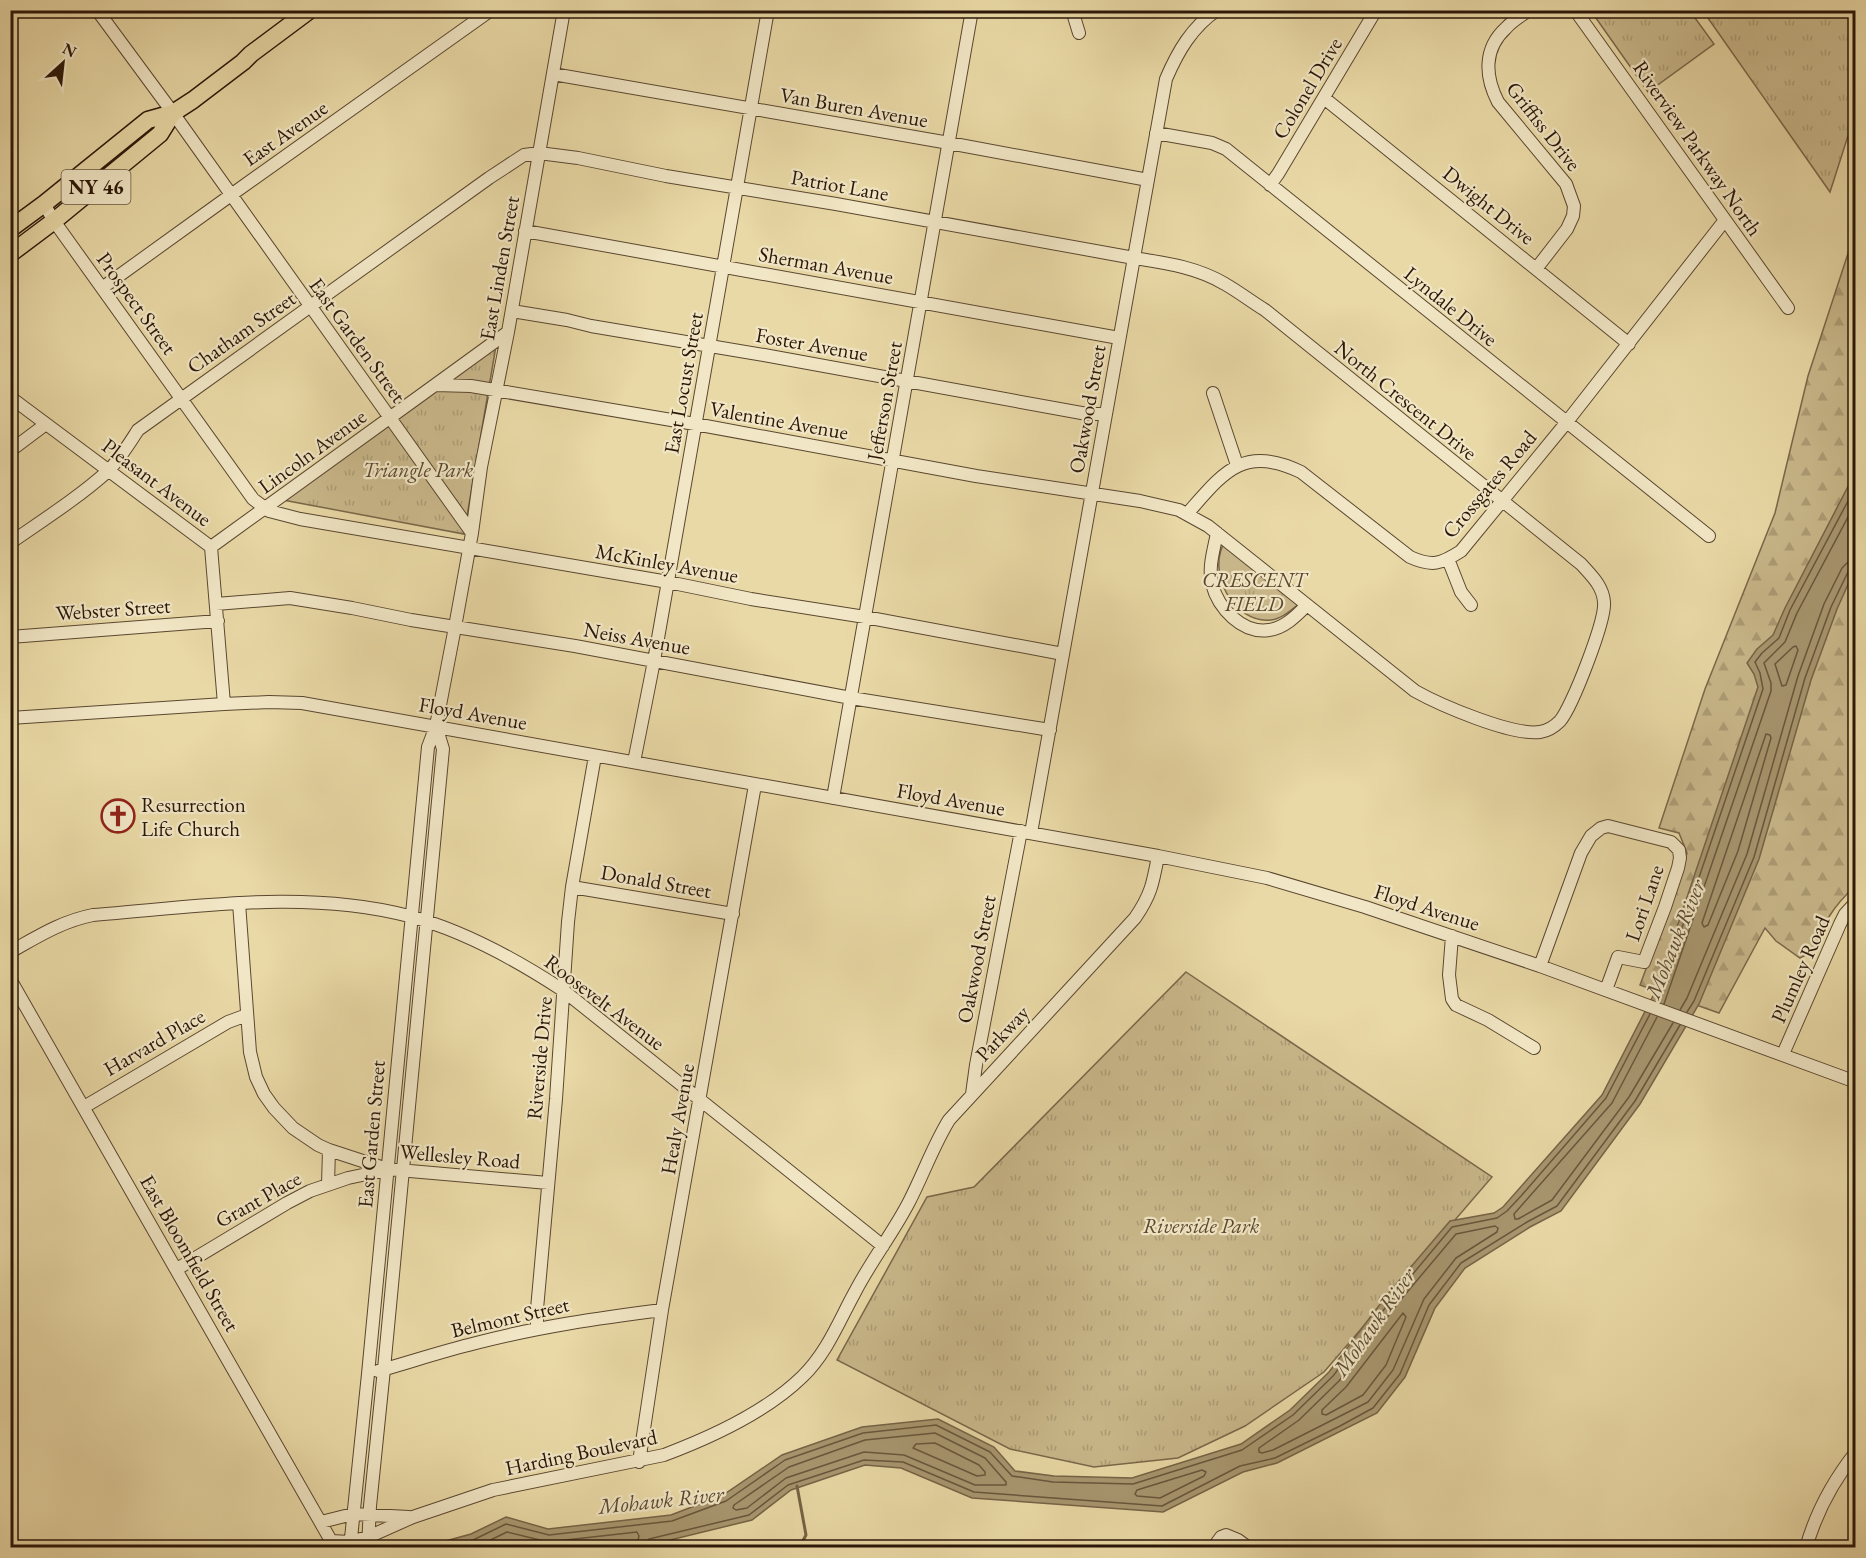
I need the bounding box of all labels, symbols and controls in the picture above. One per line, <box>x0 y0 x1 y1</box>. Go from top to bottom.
street label: Colonel Drive <box>1266 32 1348 144</box>
north arrow <box>33 33 93 93</box>
text: N <box>59 38 80 62</box>
street label: Riverview Parkway North <box>1627 55 1769 241</box>
street label: Griffiss Drive <box>1501 76 1587 176</box>
street label: Van Buren Avenue <box>778 81 930 133</box>
street label: East Avenue <box>237 94 333 172</box>
street label: Dwight Drive <box>1437 160 1541 250</box>
street label: Patriot Lane <box>789 163 891 207</box>
road number: NY 46 <box>62 170 130 204</box>
street label: East Linden Street <box>473 193 525 342</box>
street label: Sherman Avenue <box>757 240 895 290</box>
street label: Prospect Street <box>91 246 183 360</box>
street label: Lyndale Drive <box>1399 260 1503 352</box>
street label: East Garden Street <box>304 272 413 408</box>
street label: Chatham Street <box>181 284 301 379</box>
street label: East Locust Street <box>657 310 709 456</box>
street label: Foster Avenue <box>754 321 870 367</box>
street label: North Crescent Drive <box>1329 334 1483 466</box>
street label: Jefferson Street <box>860 339 908 465</box>
street label: Oakwood Street <box>1062 342 1112 475</box>
street label: Valentine Avenue <box>708 395 850 445</box>
street label: Lincoln Avenue <box>253 403 371 499</box>
street label: Crossgates Road <box>1436 424 1542 544</box>
street label: Pleasant Avenue <box>97 432 217 532</box>
park label: Triangle Park <box>363 456 474 483</box>
street label: McKinley Avenue <box>594 537 740 589</box>
park label: CRESCENT FIELD <box>1202 566 1309 617</box>
street label: Webster Street <box>55 591 172 626</box>
street label: Neiss Avenue <box>581 615 693 661</box>
street label: Floyd Avenue <box>417 690 529 736</box>
street label: Floyd Avenue <box>895 776 1007 822</box>
place label: Resurrection Life Church <box>141 791 246 842</box>
church icon: Resurrection Life Church <box>100 798 136 834</box>
street label: Donald Street <box>599 858 714 904</box>
street label: Lori Lane <box>1618 861 1670 945</box>
water label: Mohawk River <box>1637 874 1713 1005</box>
street label: Floyd Avenue <box>1371 877 1483 937</box>
street label: Oakwood Street <box>950 892 1002 1025</box>
street label: Plumley Road <box>1764 911 1836 1027</box>
street label: Roosevelt Avenue <box>539 948 671 1056</box>
street label: Riverside Drive <box>520 995 558 1121</box>
street label: Parkway <box>969 999 1035 1067</box>
street label: Harvard Place <box>98 1002 210 1082</box>
street label: East Garden Street <box>351 1059 391 1209</box>
street label: Healy Avenue <box>654 1061 700 1177</box>
street label: Wellesley Road <box>399 1137 522 1175</box>
street label: Grant Place <box>210 1164 306 1234</box>
street label: East Bloomfield Street <box>134 1170 246 1337</box>
park label: Riverside Park <box>1143 1212 1260 1239</box>
water label: Mohawk River <box>1325 1261 1423 1383</box>
street label: Belmont Street <box>448 1290 572 1344</box>
street label: Harding Boulevard <box>503 1423 660 1481</box>
water label: Mohawk River <box>595 1479 727 1521</box>

